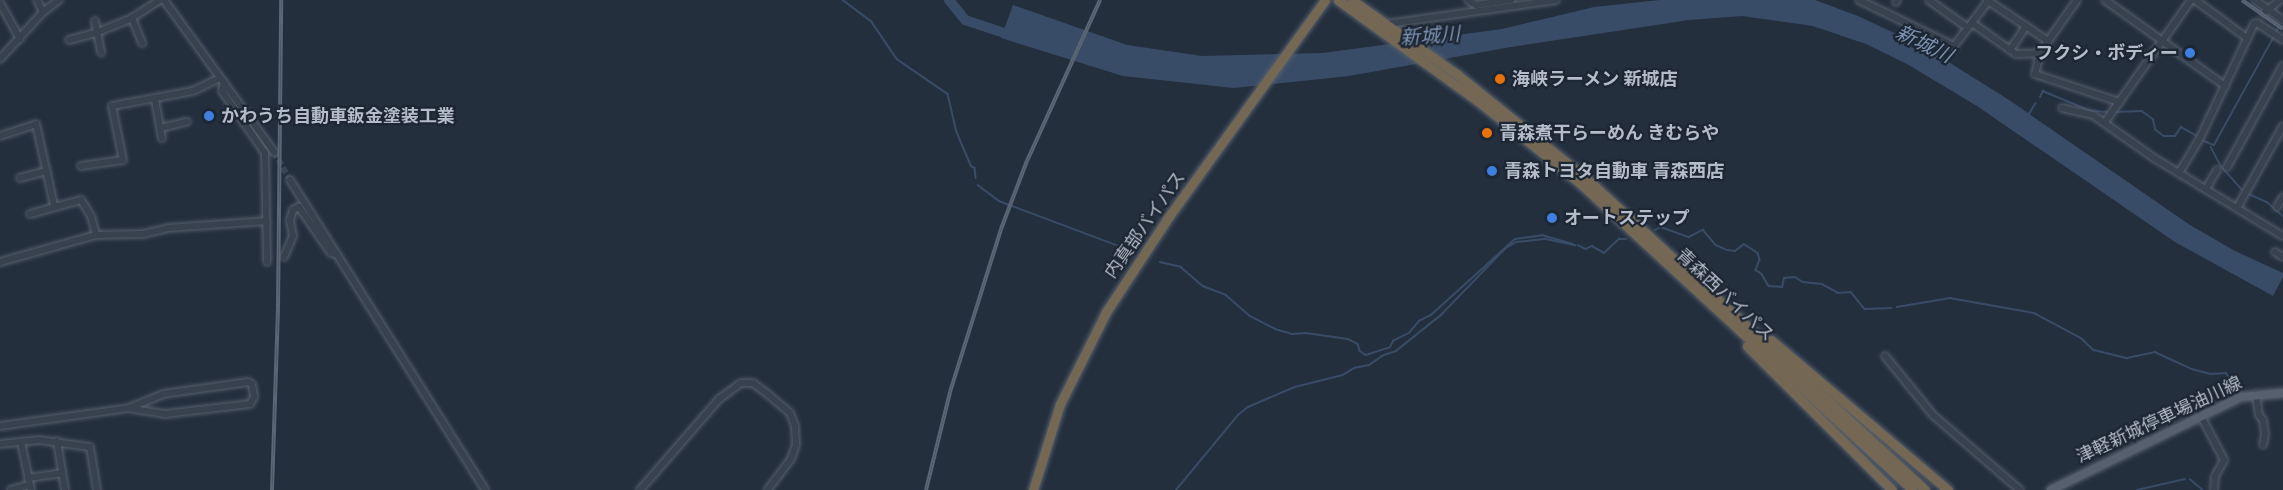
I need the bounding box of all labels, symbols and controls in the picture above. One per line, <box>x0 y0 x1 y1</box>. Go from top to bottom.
water label: 新城川 <box>1892 20 1956 68</box>
water label: 新城川 <box>1399 22 1461 50</box>
place label: フクシ・ボディー <box>2034 42 2178 64</box>
marker: フクシ・ボディー <box>2183 46 2197 60</box>
place label: 海峡ラーメン 新城店 <box>1512 68 1678 90</box>
marker: 海峡ラーメン 新城店 <box>1493 72 1507 86</box>
place label: かわうち自動車鈑金塗装工業 <box>221 105 455 127</box>
marker: かわうち自動車鈑金塗装工業 <box>202 109 216 123</box>
place label: 青森煮干らーめん きむらや <box>1499 122 1719 144</box>
marker: 青森煮干らーめん きむらや <box>1480 126 1494 140</box>
place label: 青森トヨタ自動車 青森西店 <box>1504 160 1724 182</box>
marker: 青森トヨタ自動車 青森西店 <box>1485 164 1499 178</box>
street label: 内真部バイパス <box>1100 167 1190 283</box>
place label: オートステップ <box>1564 207 1690 229</box>
marker: オートステップ <box>1545 211 1559 225</box>
street label: 青森西バイパス <box>1672 244 1778 346</box>
street label: 津軽新城停車場油川線 <box>2073 372 2245 468</box>

